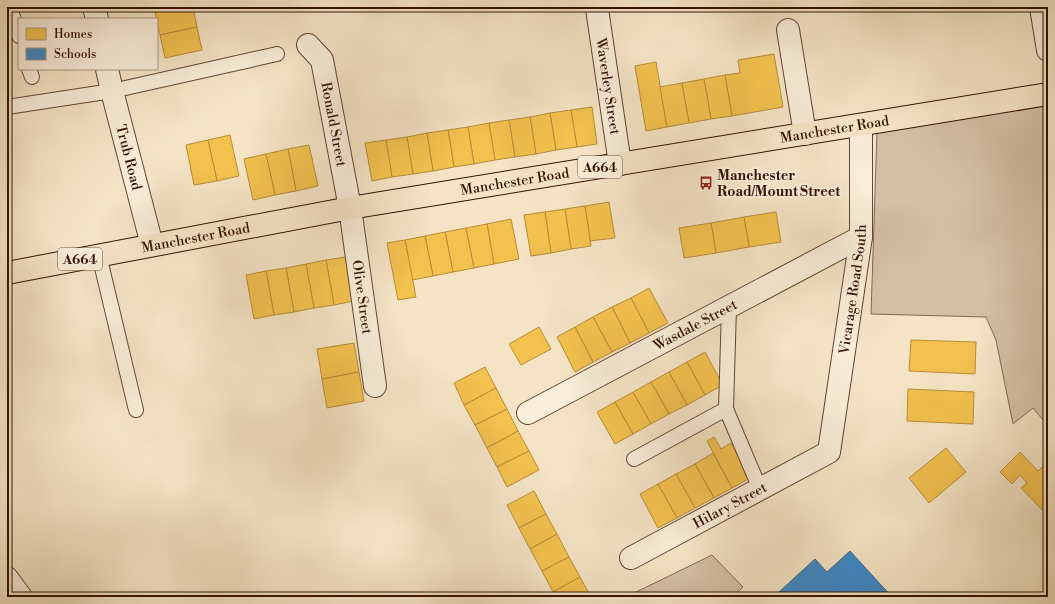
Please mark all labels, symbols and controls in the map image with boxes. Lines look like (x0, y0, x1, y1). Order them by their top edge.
legend (18, 18, 158, 70)
text: Homes (54, 27, 92, 42)
street label: Waverley Street (591, 36, 624, 136)
text: Schools (54, 47, 96, 62)
street label: Ronald Street (316, 81, 350, 168)
street label: Manchester Road (779, 112, 890, 148)
street label: Trub Road (111, 123, 145, 192)
road number: A664 (578, 156, 622, 178)
street label: Manchester Road (459, 164, 571, 200)
place label: Manchester Road/Mount Street (717, 167, 841, 201)
bus stop icon: Manchester Road/Mount Street (698, 175, 714, 191)
street label: Manchester Road (140, 219, 252, 257)
street label: Vicarage Road South (836, 224, 871, 357)
road number: A664 (58, 248, 102, 270)
street label: Olive Street (347, 259, 376, 335)
street label: Wasdale Street (650, 296, 741, 356)
street label: Hilary Street (690, 479, 770, 533)

